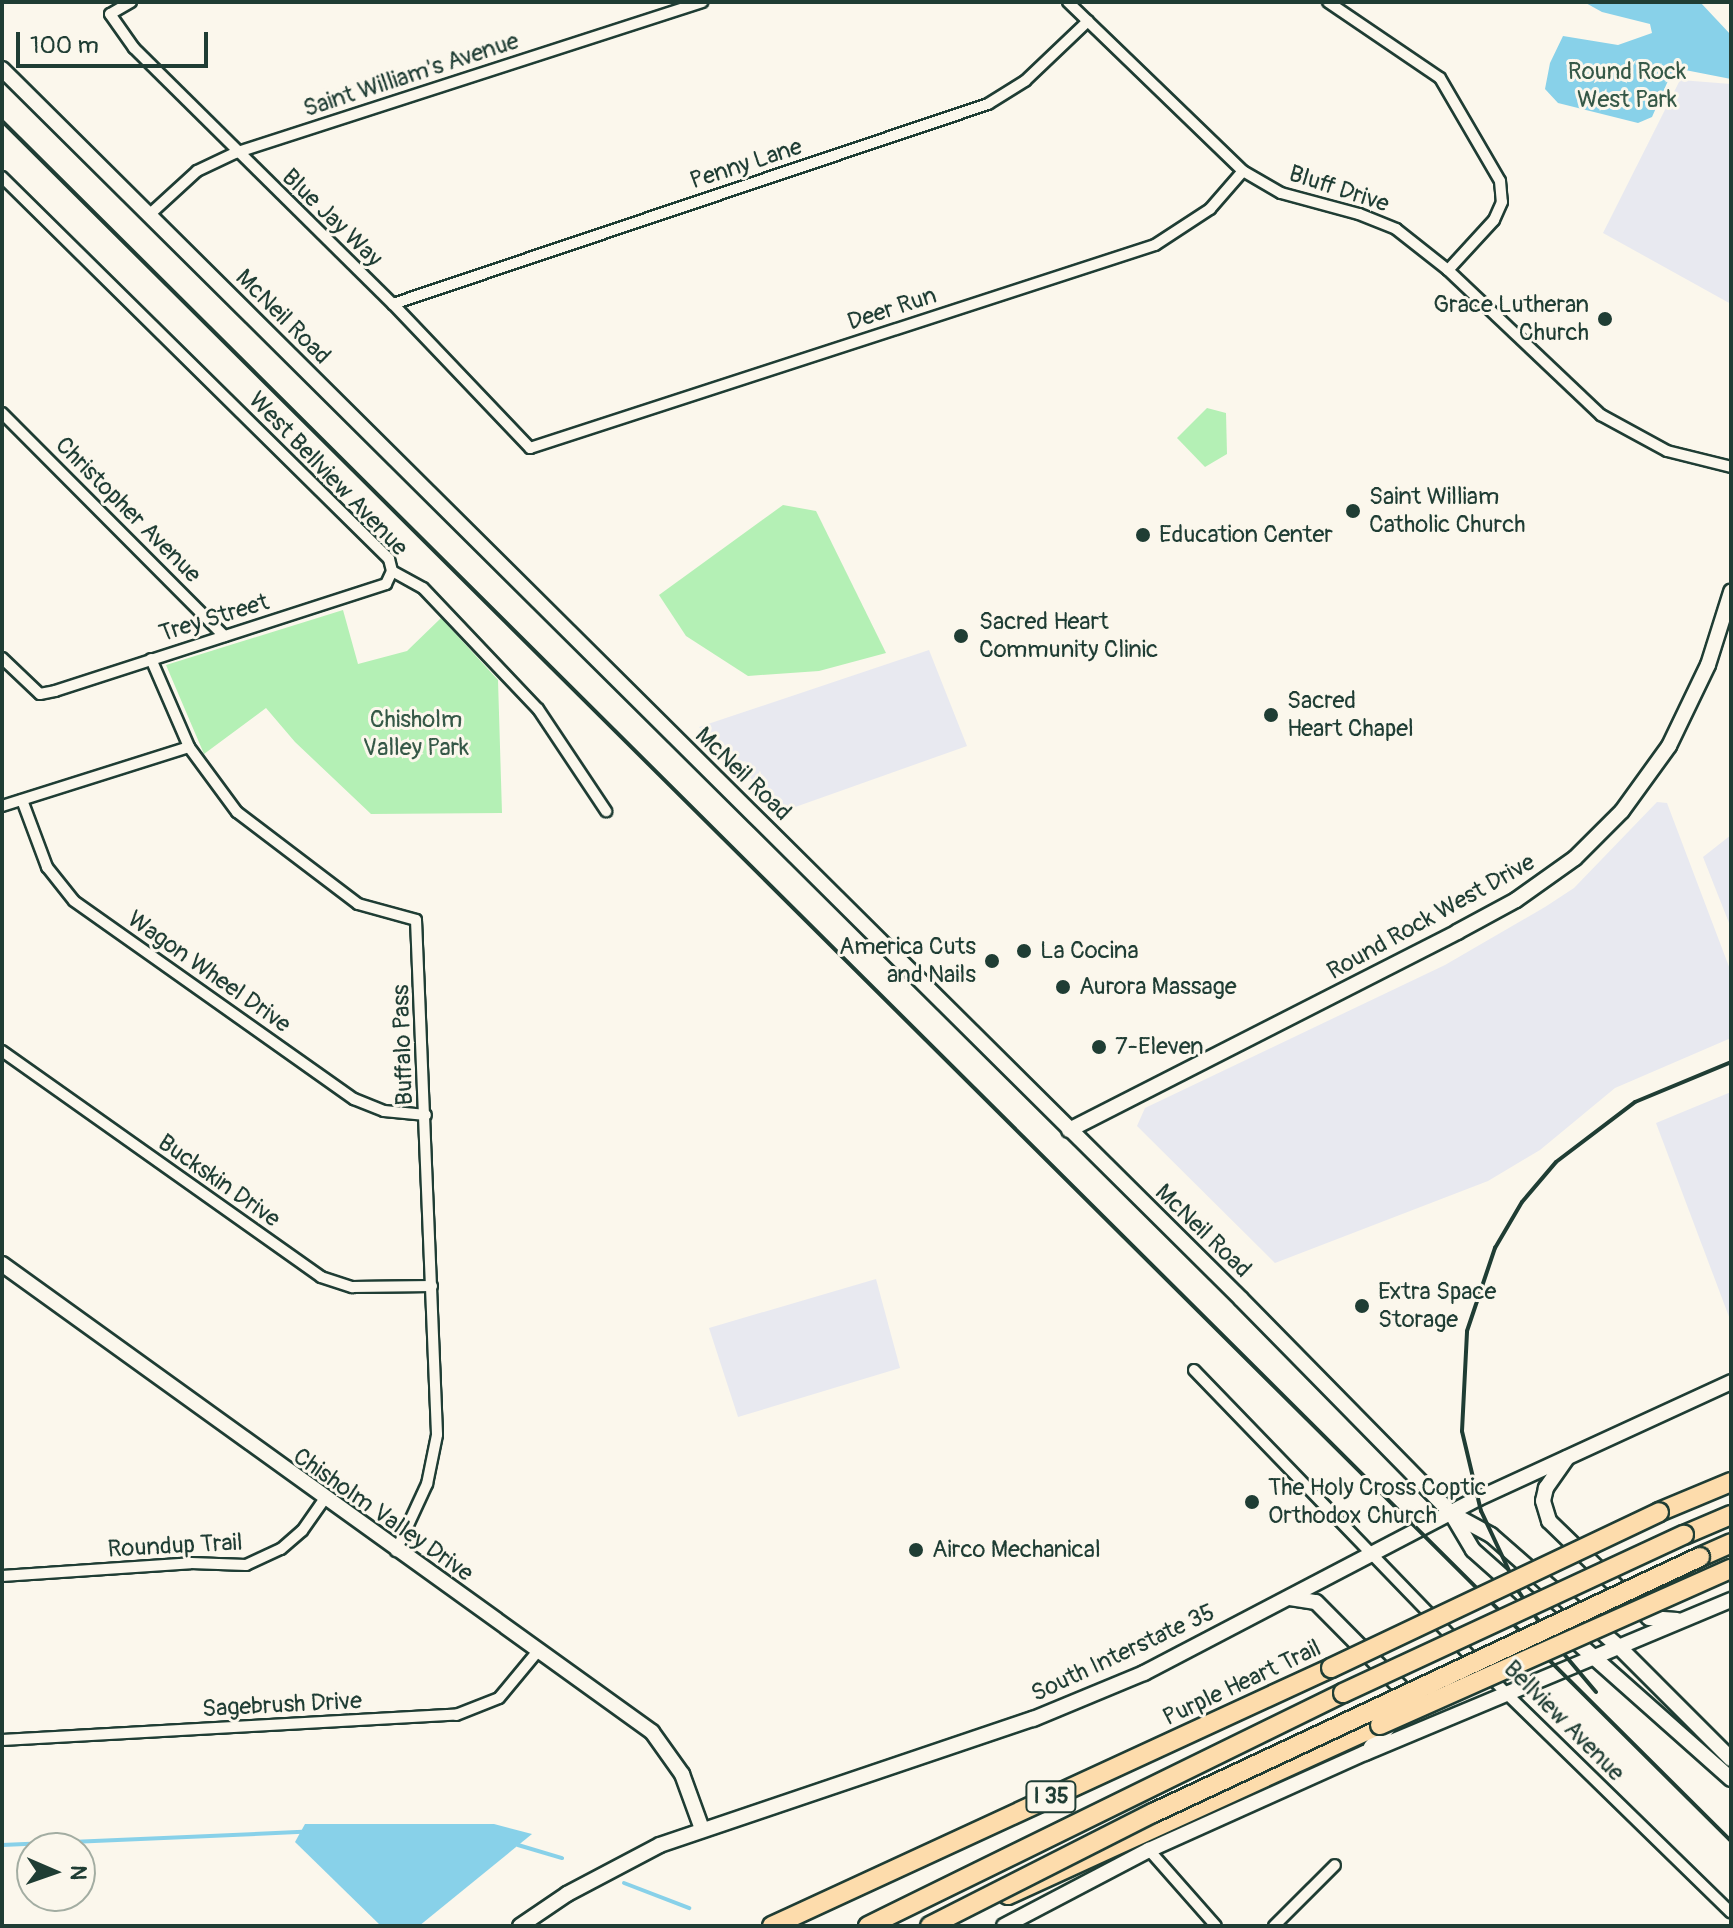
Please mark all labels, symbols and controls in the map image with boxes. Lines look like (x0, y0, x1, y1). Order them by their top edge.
scale bar (20, 16, 212, 66)
street label: Saint William's Avenue (300, 27, 522, 123)
text: 100 m (30, 31, 99, 60)
park label: Round Rock West Park (1568, 58, 1686, 114)
street label: Penny Lane (686, 132, 806, 196)
street label: Bluff Drive (1285, 159, 1393, 219)
street label: Blue Jay Way (276, 163, 388, 273)
street label: McNeil Road (230, 264, 336, 370)
street label: Deer Run (844, 281, 940, 337)
place label: Grace Lutheran Church (1433, 291, 1589, 347)
marker: Grace Lutheran Church (1596, 310, 1614, 328)
street label: West Bellview Avenue (242, 386, 414, 562)
street label: Christopher Avenue (49, 431, 207, 589)
place label: Saint William Catholic Church (1369, 483, 1526, 539)
marker: Saint William Catholic Church (1344, 502, 1362, 520)
place label: Education Center (1159, 521, 1333, 549)
marker: Education Center (1134, 526, 1152, 544)
street label: Trey Street (156, 588, 272, 648)
place label: Sacred Heart Community Clinic (979, 608, 1158, 664)
marker: Sacred Heart Community Clinic (950, 625, 972, 647)
place label: Sacred Heart Chapel (1287, 687, 1414, 743)
park label: Chisholm Valley Park (363, 706, 469, 762)
marker: Sacred Heart Chapel (1262, 706, 1280, 724)
street label: McNeil Road (689, 721, 797, 827)
street label: Round Rock West Drive (1322, 848, 1540, 986)
street label: Wagon Wheel Drive (122, 905, 296, 1039)
place label: America Cuts and Nails (839, 933, 976, 989)
place label: La Cocina (1040, 937, 1139, 965)
marker: La Cocina (1015, 942, 1033, 960)
marker: America Cuts and Nails (983, 952, 1001, 970)
place label: Aurora Massage (1079, 973, 1237, 1001)
marker: Aurora Massage (1054, 978, 1072, 996)
street label: Buffalo Pass (386, 984, 420, 1106)
place label: 7-Eleven (1115, 1033, 1204, 1061)
marker: 7-Eleven (1090, 1038, 1108, 1056)
street label: Buckskin Drive (152, 1128, 286, 1234)
street label: McNeil Road (1149, 1178, 1257, 1284)
place label: Extra Space Storage (1378, 1278, 1496, 1334)
marker: Extra Space Storage (1353, 1297, 1371, 1315)
street label: Chisholm Valley Drive (287, 1442, 479, 1588)
place label: The Holy Cross Coptic Orthodox Church (1268, 1474, 1487, 1530)
marker: The Holy Cross Coptic Orthodox Church (1243, 1493, 1261, 1511)
street label: Roundup Trail (107, 1528, 243, 1564)
place label: Airco Mechanical (932, 1536, 1101, 1564)
marker: Airco Mechanical (907, 1541, 925, 1559)
street label: South Interstate 35 (1027, 1598, 1219, 1708)
street label: Purple Heart Trail (1158, 1634, 1326, 1732)
street label: Bellview Avenue (1498, 1655, 1630, 1787)
street label: Sagebrush Drive (201, 1686, 363, 1724)
road number: I 35 (1025, 1779, 1077, 1815)
north arrow (16, 1832, 96, 1912)
text: N (64, 1865, 92, 1881)

